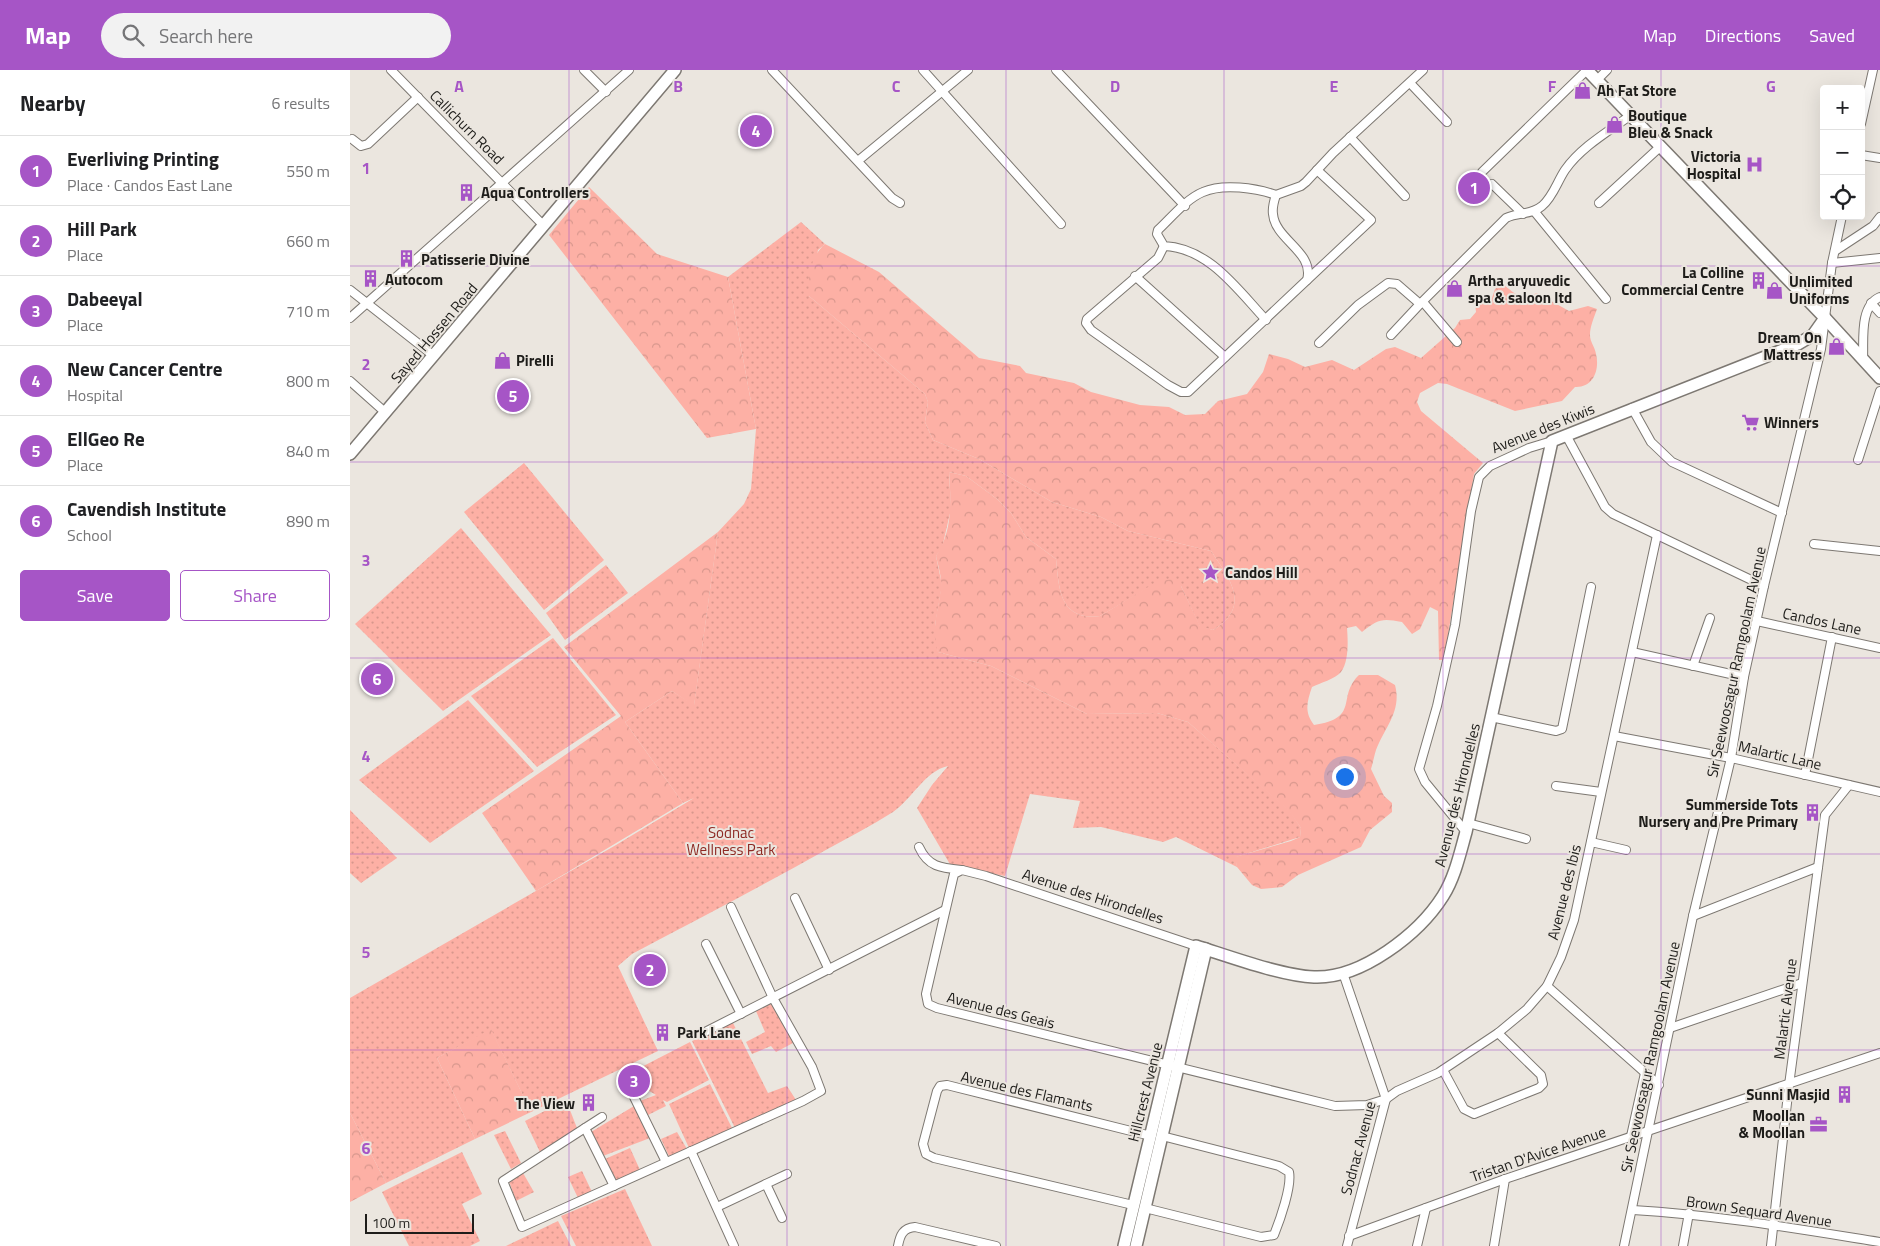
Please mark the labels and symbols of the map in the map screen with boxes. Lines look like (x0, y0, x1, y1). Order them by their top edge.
text: A (454, 74, 464, 98)
text: B (673, 74, 683, 98)
text: C (892, 74, 901, 98)
text: D (1110, 74, 1120, 98)
text: E (1330, 74, 1339, 98)
text: F (1548, 74, 1557, 98)
text: G (1766, 74, 1776, 98)
place label: Ah Fat Store (1597, 79, 1677, 102)
shop icon: Ah Fat Store (1573, 80, 1593, 100)
street label: Callichurn Road (424, 84, 510, 170)
place label: Boutique Bleu & Snack (1628, 104, 1713, 144)
pin: 4 (740, 112, 772, 150)
shop icon: Boutique Bleu & Snack (1604, 114, 1624, 134)
place label: Victoria Hospital (1687, 145, 1741, 185)
hospital icon: Victoria Hospital (1745, 155, 1765, 175)
text: 1 (362, 156, 370, 180)
pin: 1 (1458, 169, 1490, 207)
place label: Aqua Controllers (481, 181, 589, 204)
building icon: Aqua Controllers (457, 182, 477, 202)
place label: Patisserie Divine (421, 248, 530, 271)
building icon: Patisserie Divine (397, 249, 417, 269)
place label: La Colline Commercial Centre (1621, 261, 1744, 301)
place label: Autocom (385, 268, 443, 291)
building icon: Autocom (361, 269, 381, 289)
place label: Artha aryuvedic spa & saloon ltd (1468, 269, 1572, 309)
place label: Unlimited Uniforms (1789, 270, 1853, 310)
building icon: La Colline Commercial Centre (1748, 271, 1768, 291)
street label: Sayed Hossen Road (385, 278, 483, 388)
shop icon: Artha aryuvedic spa & saloon ltd (1444, 279, 1464, 299)
shop icon: Unlimited Uniforms (1765, 280, 1785, 300)
place label: Dream On Mattress (1758, 326, 1822, 366)
shop icon: Dream On Mattress (1826, 336, 1846, 356)
place label: Pirelli (516, 349, 554, 372)
shop icon: Pirelli (492, 350, 512, 370)
text: 2 (362, 352, 370, 376)
pin: 5 (497, 377, 529, 415)
street label: Avenue des Kiwis (1488, 397, 1598, 459)
place label: Winners (1764, 411, 1819, 434)
supermarket icon: Winners (1740, 412, 1760, 432)
street label: Sir Seewoosagur Ramgoolam Avenue (1700, 544, 1772, 780)
text: 3 (362, 548, 370, 572)
place label: Candos Hill (1225, 561, 1298, 584)
place icon: Candos Hill (1201, 562, 1221, 582)
street label: Candos Lane (1780, 601, 1864, 641)
pin: 6 (361, 660, 393, 698)
street label: Avenue des Hirondelles (1428, 721, 1486, 869)
street label: Malartic Lane (1736, 734, 1824, 776)
text: 4 (362, 744, 371, 768)
your location (1332, 764, 1358, 790)
place label: Summerside Tots Nursery and Pre Primary (1638, 793, 1798, 833)
building icon: Summerside Tots Nursery and Pre Primary (1802, 803, 1822, 823)
park label: Sodnac Wellness Park (686, 821, 776, 861)
street label: Avenue des Ibis (1541, 842, 1587, 942)
street label: Avenue des Hirondelles (1019, 862, 1167, 930)
street label: Sir Seewoosagur Ramgoolam Avenue (1614, 939, 1686, 1175)
text: 5 (362, 940, 371, 964)
pin: 2 (634, 951, 666, 989)
street label: Malartic Avenue (1767, 957, 1803, 1061)
street label: Avenue des Geais (945, 985, 1057, 1035)
place label: Park Lane (677, 1021, 741, 1044)
building icon: Park Lane (653, 1022, 673, 1042)
street label: Hillcrest Avenue (1122, 1040, 1168, 1144)
pin: 3 (618, 1062, 650, 1100)
street label: Avenue des Flamants (959, 1065, 1095, 1117)
place label: Sunni Masjid (1746, 1083, 1830, 1106)
building icon: Sunni Masjid (1834, 1084, 1854, 1104)
place label: The View (516, 1092, 575, 1115)
building icon: The View (579, 1093, 599, 1113)
street label: Sodnac Avenue (1334, 1099, 1382, 1197)
place label: Moollan & Moollan (1738, 1104, 1805, 1144)
office icon: Moollan & Moollan (1809, 1114, 1829, 1134)
street label: Tristan D'Avice Avenue (1467, 1120, 1609, 1188)
text: 6 (362, 1136, 371, 1160)
street label: Brown Sequard Avenue (1685, 1189, 1833, 1233)
scale bar (365, 1211, 474, 1234)

